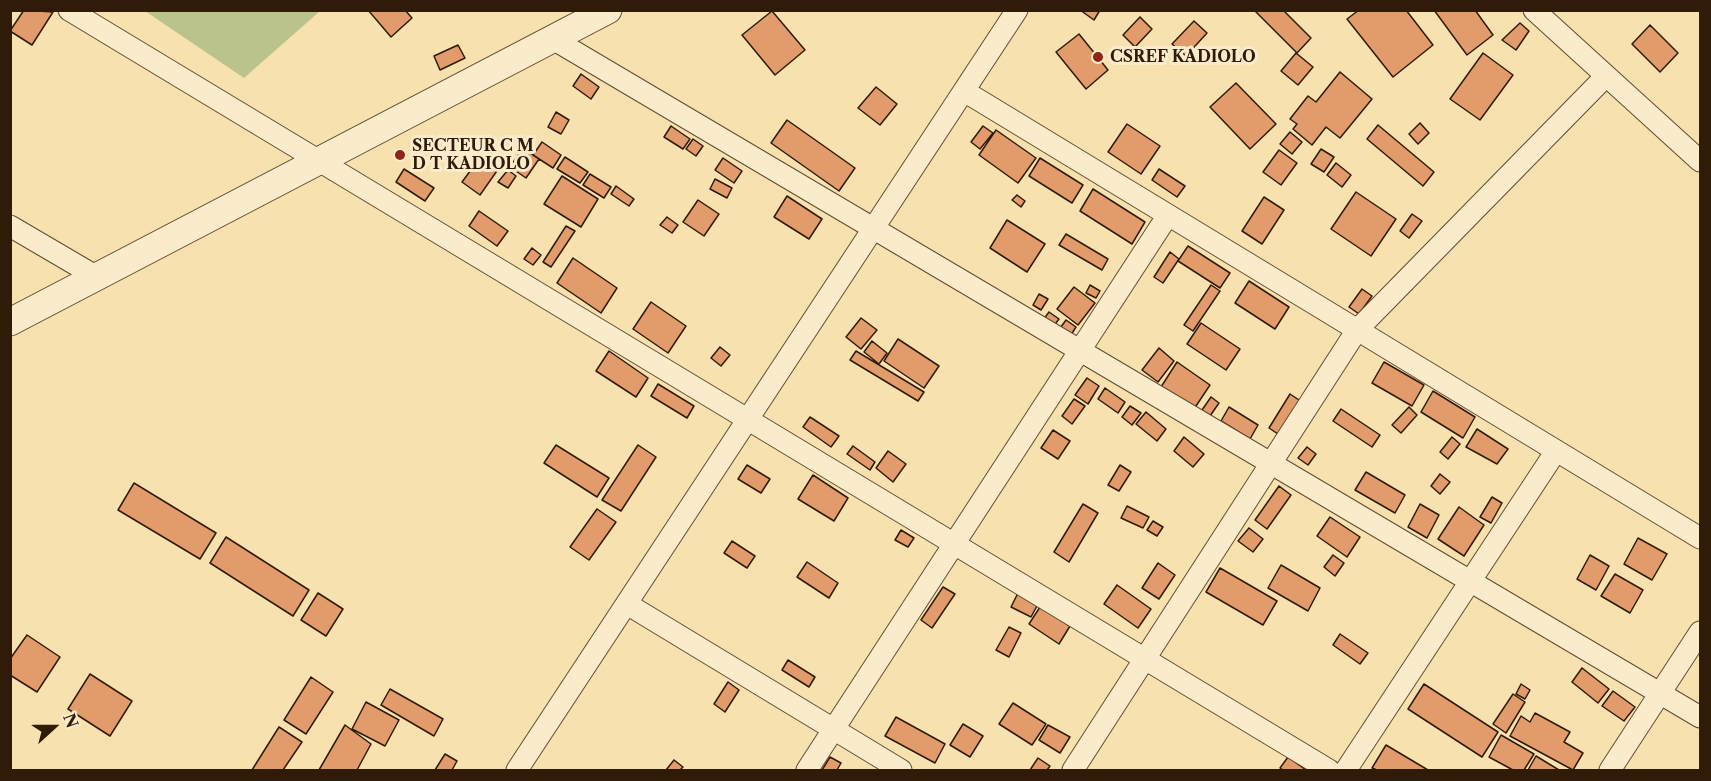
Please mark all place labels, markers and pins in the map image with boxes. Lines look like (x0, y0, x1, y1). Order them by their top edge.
place label: CSREF KADIOLO (1110, 47, 1256, 67)
marker: CSREF KADIOLO (1091, 50, 1105, 64)
place label: SECTEUR C M D T KADIOLO (412, 136, 534, 174)
marker: SECTEUR C M D T KADIOLO (393, 148, 407, 162)

